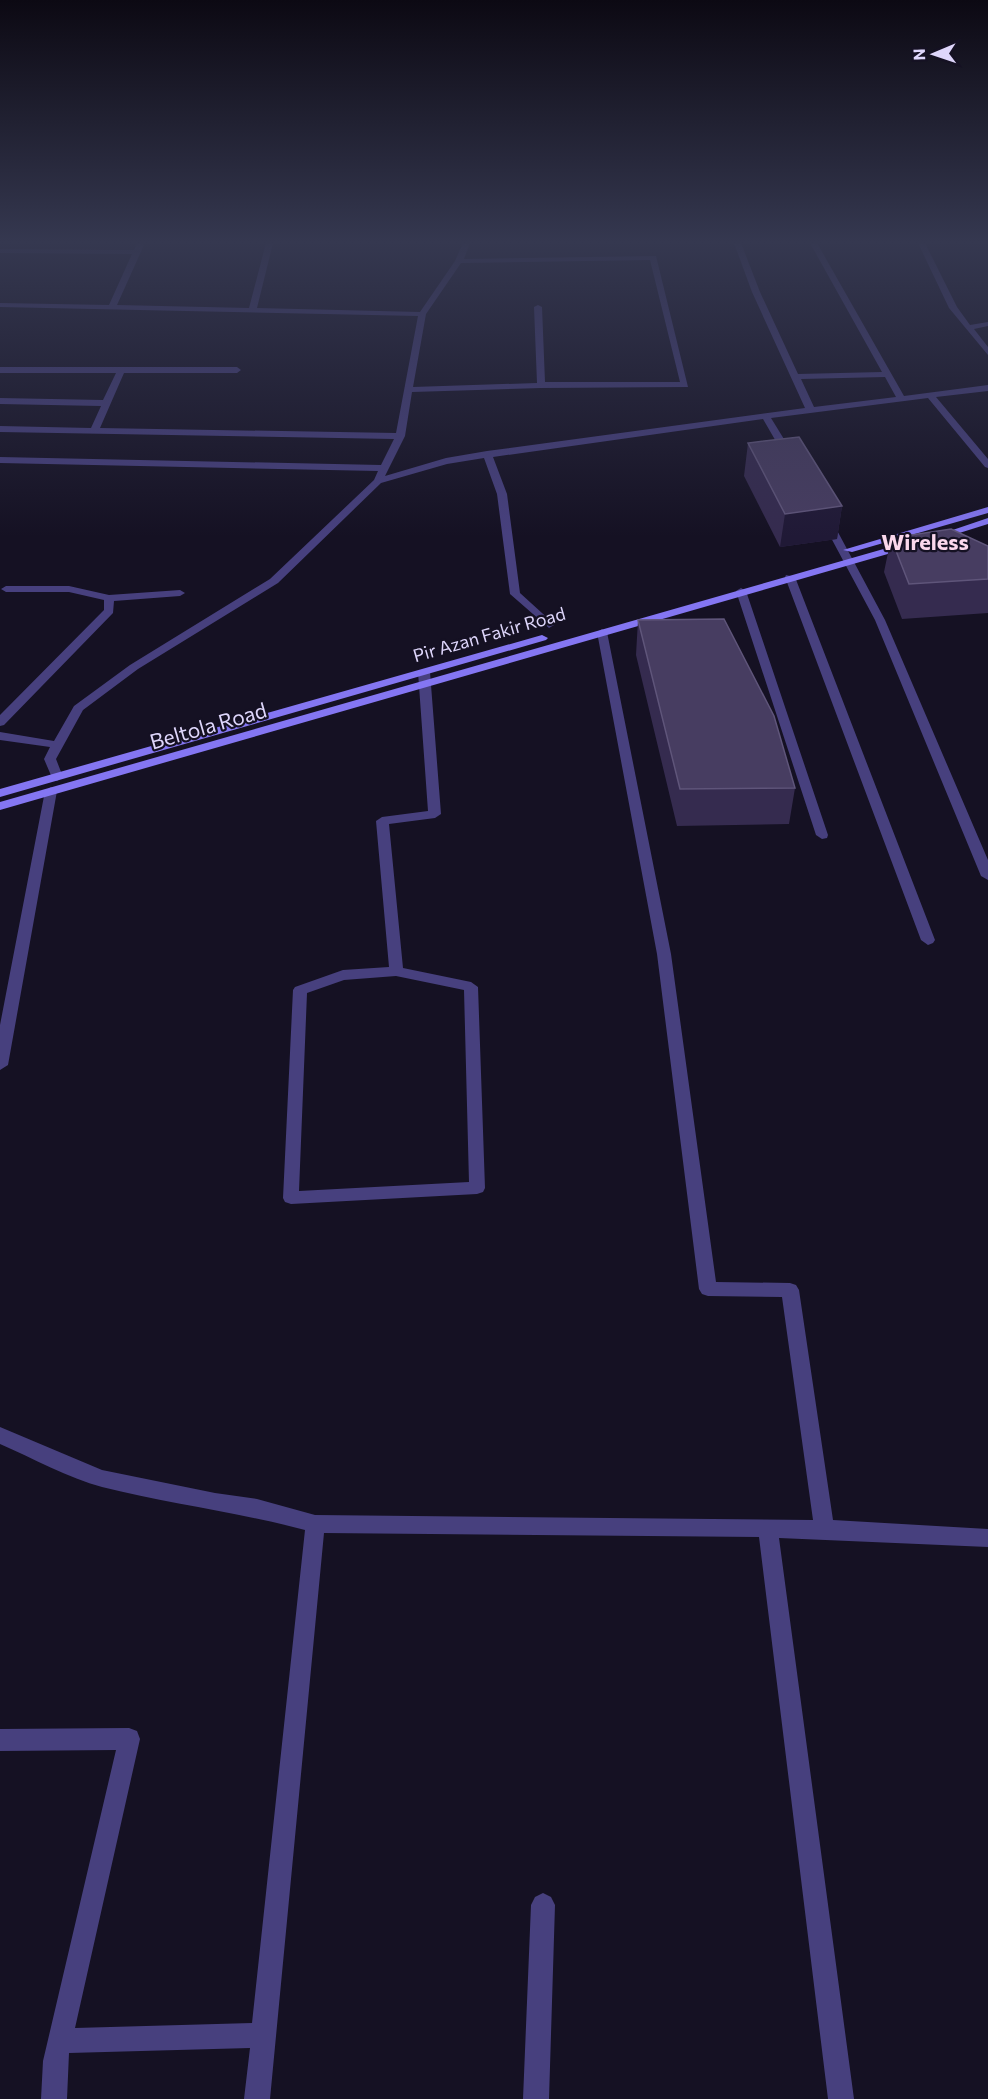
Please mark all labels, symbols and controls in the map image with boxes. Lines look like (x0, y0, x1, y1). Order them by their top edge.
north arrow (904, 24, 964, 84)
text: N (909, 48, 928, 61)
district label: Wireless (881, 528, 969, 555)
street label: Pir Azan Fakir Road (410, 602, 568, 666)
street label: Beltola Road (147, 696, 269, 754)

